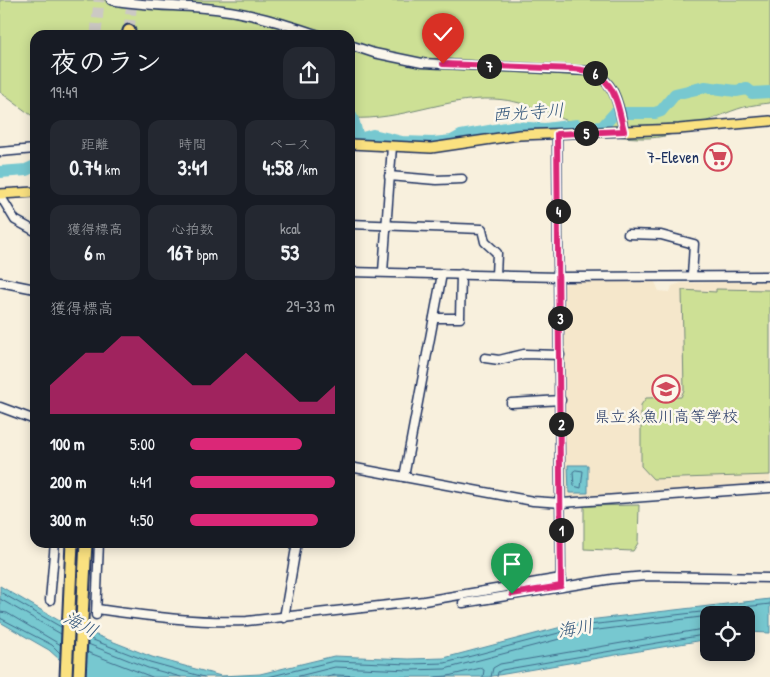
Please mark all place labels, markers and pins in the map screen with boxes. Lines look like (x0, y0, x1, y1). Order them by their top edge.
pin (422, 13, 464, 64)
pin: 7 (476, 54, 502, 78)
pin: 6 (582, 60, 608, 86)
pin: 5 (574, 120, 598, 146)
supermarket icon: 7-Eleven (703, 142, 733, 172)
place label: 7-Eleven (647, 146, 699, 168)
pin: 4 (546, 198, 570, 224)
pin: 3 (548, 306, 572, 330)
school or university icon: 県立糸魚川高等学校 (651, 374, 681, 404)
place label: 県立糸魚川高等学校 (594, 405, 738, 427)
pin: 2 (548, 412, 574, 436)
pin: 1 (548, 518, 574, 542)
pin (491, 543, 533, 594)

